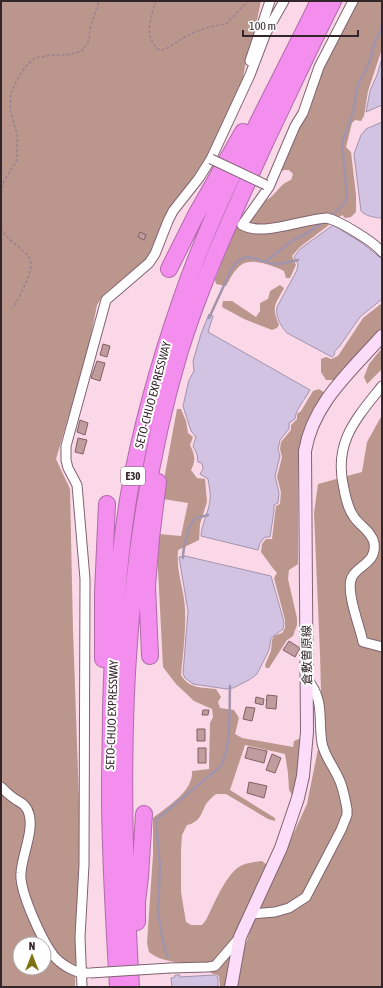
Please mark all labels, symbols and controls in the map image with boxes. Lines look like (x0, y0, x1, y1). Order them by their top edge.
scale bar (243, 12, 358, 38)
text: 100 m (249, 19, 276, 33)
street label: SETO-CHUO EXPRESSWAY (132, 339, 174, 450)
road number: E30 (121, 467, 145, 485)
street label: 倉敷曽原線 (299, 625, 315, 685)
street label: SETO-CHUO EXPRESSWAY (103, 659, 121, 770)
north arrow (12, 936, 52, 976)
text: N (29, 940, 35, 952)

